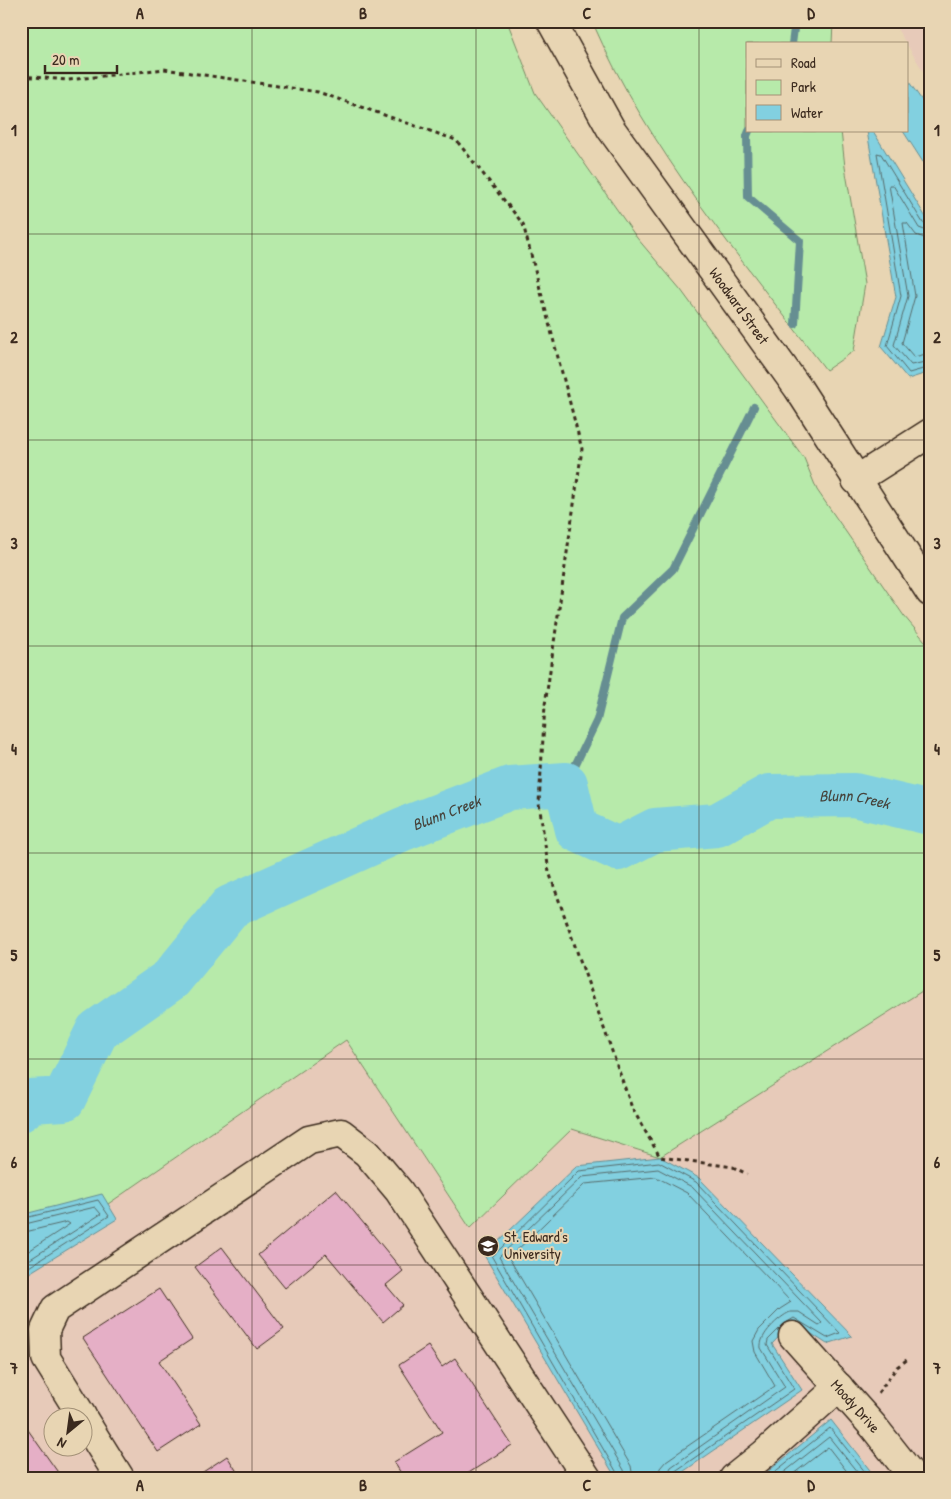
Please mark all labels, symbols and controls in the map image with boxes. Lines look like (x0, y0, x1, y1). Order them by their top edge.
text: A (136, 2, 144, 24)
text: B (359, 2, 367, 24)
text: C (583, 2, 592, 24)
text: D (807, 2, 815, 24)
scale bar (45, 42, 118, 74)
legend (746, 42, 908, 132)
text: 20 m (52, 49, 79, 70)
text: Road (791, 52, 816, 73)
text: Park (791, 76, 816, 97)
text: Water (791, 102, 823, 123)
text: 1 (11, 119, 17, 141)
text: 1 (934, 119, 940, 141)
street label: Woodward Street (704, 263, 775, 349)
text: 2 (10, 326, 18, 348)
text: 2 (933, 326, 941, 348)
text: 3 (10, 532, 18, 554)
text: 3 (933, 532, 941, 554)
text: 4 (11, 738, 17, 760)
text: 4 (934, 738, 940, 760)
water label: Blunn Creek (819, 784, 893, 814)
water label: Blunn Creek (409, 789, 485, 835)
text: 5 (11, 944, 18, 966)
text: 5 (934, 944, 941, 966)
text: 6 (11, 1151, 18, 1173)
text: 6 (934, 1151, 941, 1173)
place label: St. Edward's University (504, 1226, 568, 1264)
school or university icon: St. Edward's University (476, 1234, 500, 1258)
text: 7 (9, 1357, 18, 1379)
text: 7 (932, 1357, 941, 1379)
street label: Moody Drive (826, 1375, 885, 1437)
north arrow (42, 1406, 92, 1456)
text: N (53, 1433, 69, 1454)
text: A (136, 1474, 144, 1496)
text: B (359, 1474, 367, 1496)
text: C (583, 1474, 592, 1496)
text: D (807, 1474, 815, 1496)

